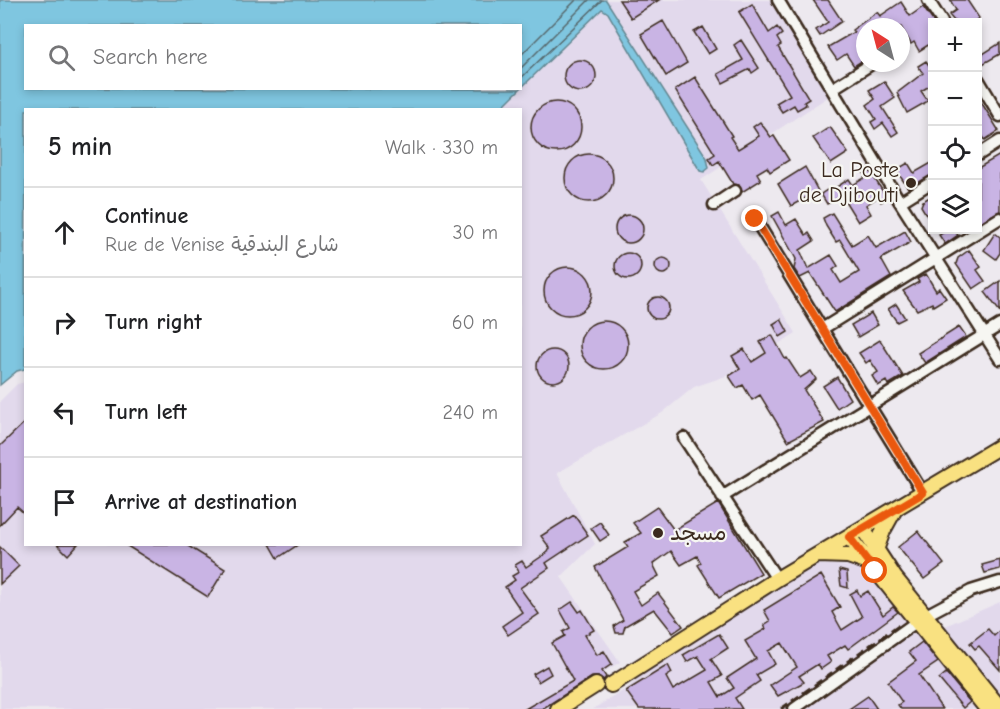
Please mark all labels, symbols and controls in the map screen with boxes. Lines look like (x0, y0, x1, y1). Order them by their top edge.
north arrow (856, 18, 910, 72)
map controls (928, 18, 982, 234)
button: + (928, 18, 982, 72)
search box (24, 24, 522, 90)
icon: search (45, 41, 78, 74)
text: Search here (93, 44, 208, 70)
button: − (928, 72, 982, 126)
button: locate (928, 126, 982, 180)
text: 5 min (48, 132, 112, 162)
text: Walk · 330 m (385, 136, 498, 159)
place label: La Poste de Djibouti (799, 157, 899, 208)
marker: La Poste de Djibouti (904, 176, 918, 190)
button: layers (928, 180, 982, 234)
text: Continue (105, 203, 188, 229)
route end (741, 205, 767, 231)
icon: ahead (48, 216, 81, 249)
text: 30 m (452, 221, 498, 244)
text: Rue de Venise شارع البندقية (105, 233, 339, 256)
icon: right (48, 306, 81, 339)
text: Turn right (105, 309, 202, 335)
text: 60 m (452, 311, 498, 334)
icon: left (48, 396, 81, 429)
text: Turn left (105, 399, 187, 425)
text: 240 m (443, 401, 498, 424)
icon: arrive (48, 486, 81, 519)
text: Arrive at destination (105, 489, 297, 515)
place label: مسجد (670, 520, 727, 546)
marker: مسجد (651, 526, 665, 540)
route start (861, 557, 887, 583)

